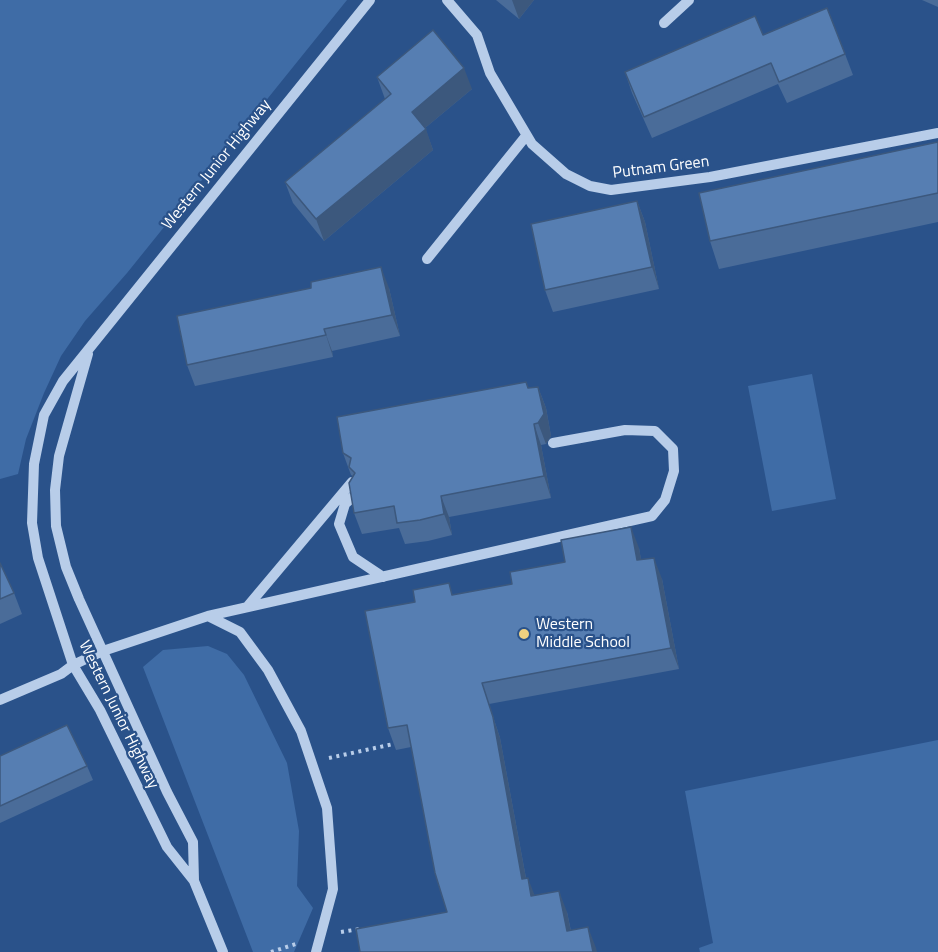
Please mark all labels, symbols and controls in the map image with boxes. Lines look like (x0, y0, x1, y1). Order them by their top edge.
street label: Western Junior Highway (158, 96, 276, 234)
street label: Putnam Green (612, 153, 710, 183)
place label: Western Middle School (536, 615, 630, 653)
marker: Western Middle School (517, 627, 531, 641)
street label: Western Junior Highway (74, 638, 162, 792)

